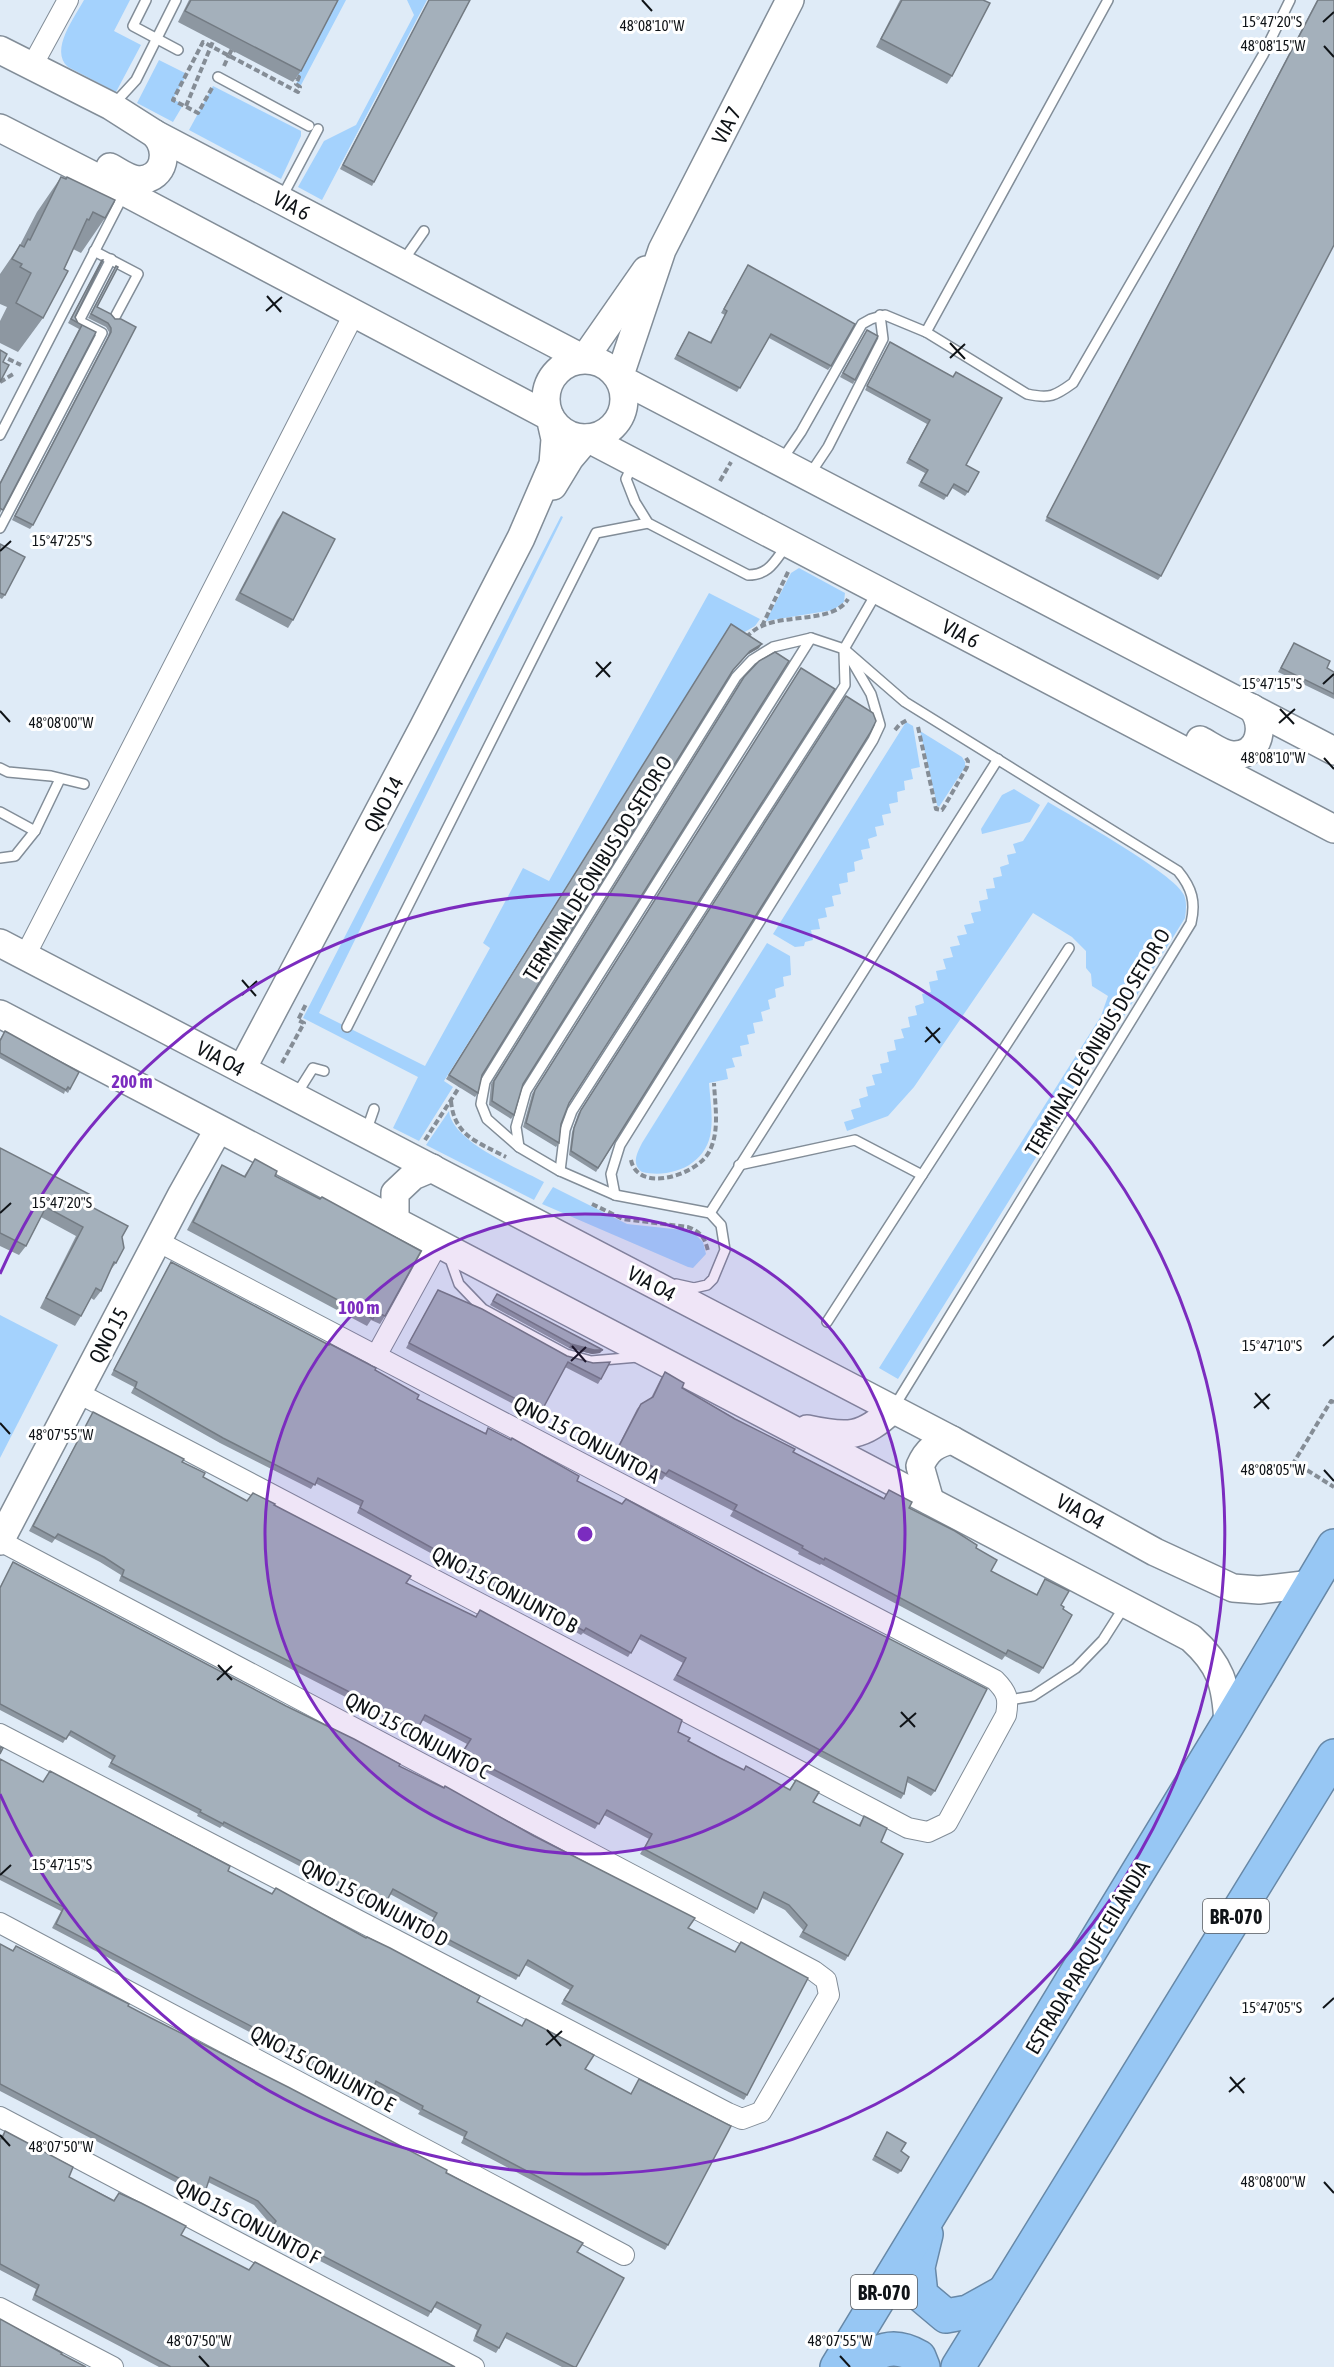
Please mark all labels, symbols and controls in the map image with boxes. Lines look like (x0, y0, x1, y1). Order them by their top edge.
text: 15°47'20"S (1242, 13, 1302, 30)
text: 48°08'10"W (620, 17, 684, 34)
text: 48°08'15"W (1241, 37, 1305, 54)
street label: VIA 7 (707, 102, 745, 148)
street label: VIA 6 (269, 185, 315, 225)
text: 15°47'25"S (32, 532, 92, 549)
street label: VIA 6 (938, 614, 984, 653)
text: 15°47'15"S (1242, 675, 1302, 692)
text: 48°08'00"W (29, 714, 93, 731)
text: 48°08'10"W (1241, 749, 1305, 766)
street label: TERMINAL DE ÔNIBUS DO SETOR O (518, 751, 676, 985)
street label: QNO 14 (358, 772, 408, 836)
street label: TERMINAL DE ÔNIBUS DO SETOR O (1020, 924, 1174, 1160)
street label: VIA O4 (193, 1035, 249, 1081)
text: 200 m (112, 1071, 152, 1092)
text: 15°47'20"S (32, 1194, 92, 1211)
street label: VIA O4 (624, 1260, 680, 1306)
text: 100 m (339, 1297, 379, 1318)
street label: QNO 15 (83, 1303, 133, 1367)
text: 15°47'10"S (1242, 1337, 1302, 1354)
street label: QNO 15 CONJUNTO A (510, 1390, 665, 1488)
text: 48°07'55"W (29, 1426, 93, 1443)
text: 48°08'05"W (1241, 1461, 1305, 1478)
street label: VIA O4 (1053, 1488, 1109, 1534)
centre of rings (575, 1524, 595, 1544)
street label: QNO 15 CONJUNTO B (428, 1540, 582, 1638)
street label: QNO 15 CONJUNTO C (341, 1687, 495, 1784)
street label: QNO 15 CONJUNTO D (297, 1853, 453, 1951)
street label: ESTRADA PARQUE CEILÂNDIA (1020, 1855, 1155, 2058)
text: 15°47'15"S (32, 1856, 92, 1873)
road number: BR-070 (1203, 1899, 1269, 1933)
text: 15°47'05"S (1242, 1999, 1302, 2016)
street label: QNO 15 CONJUNTO E (247, 2020, 400, 2116)
text: 48°07'50"W (29, 2138, 93, 2155)
street label: QNO 15 CONJUNTO F (172, 2173, 325, 2269)
text: 48°08'00"W (1241, 2173, 1305, 2190)
road number: BR-070 (851, 2275, 917, 2309)
text: 48°07'50"W (167, 2332, 231, 2349)
text: 48°07'55"W (808, 2332, 872, 2349)

